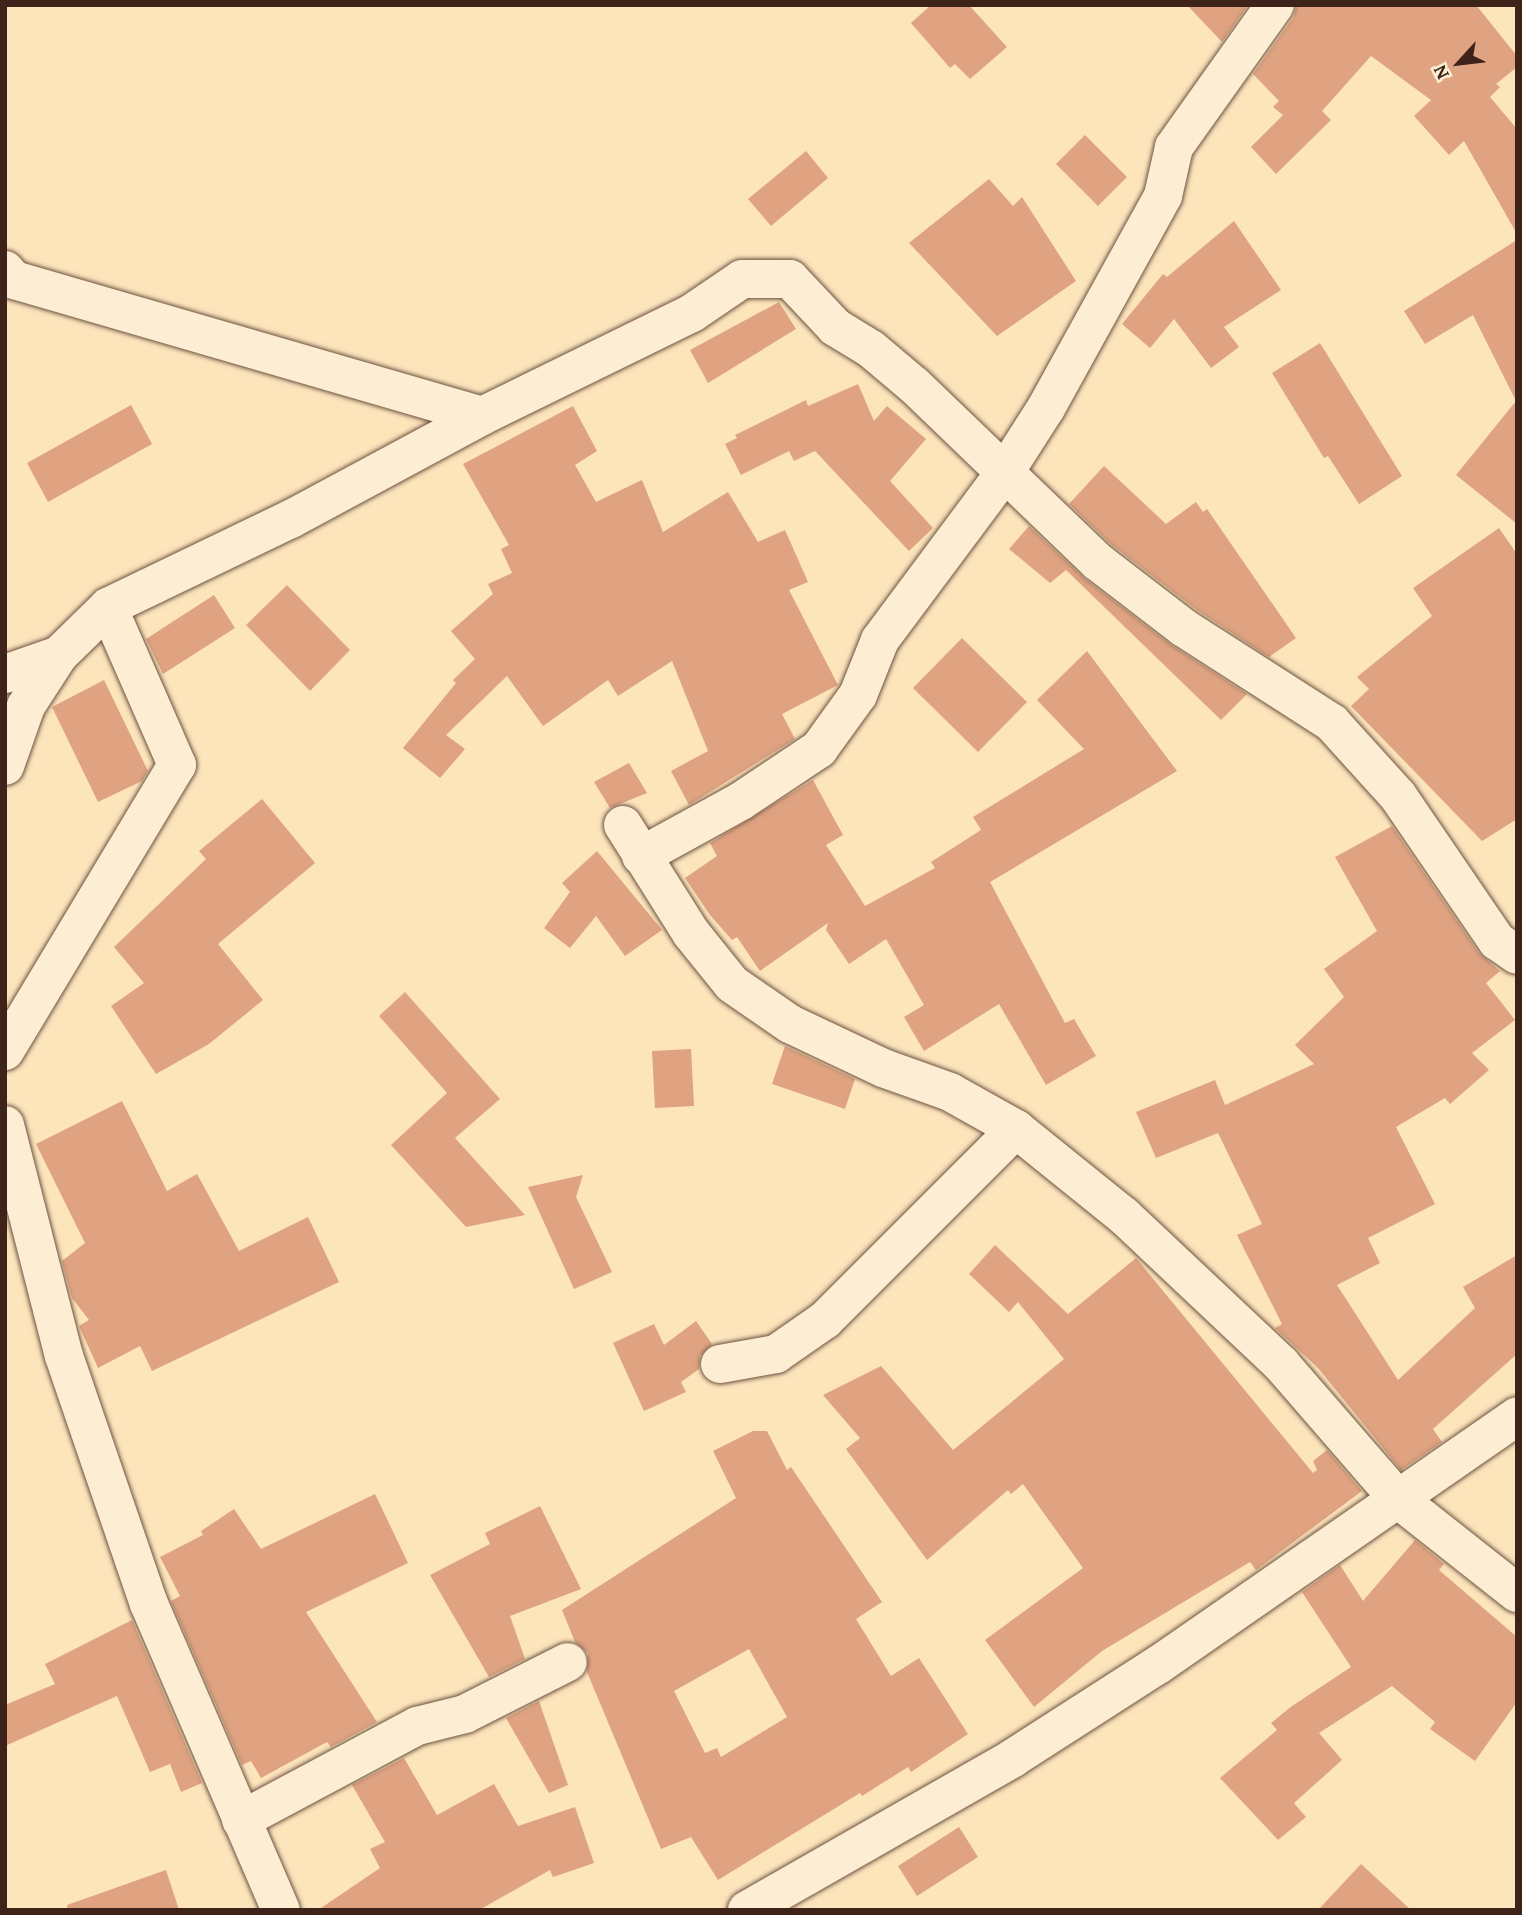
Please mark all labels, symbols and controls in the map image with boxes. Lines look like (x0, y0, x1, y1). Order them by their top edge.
north arrow (1424, 28, 1494, 98)
text: N (1425, 61, 1456, 85)

